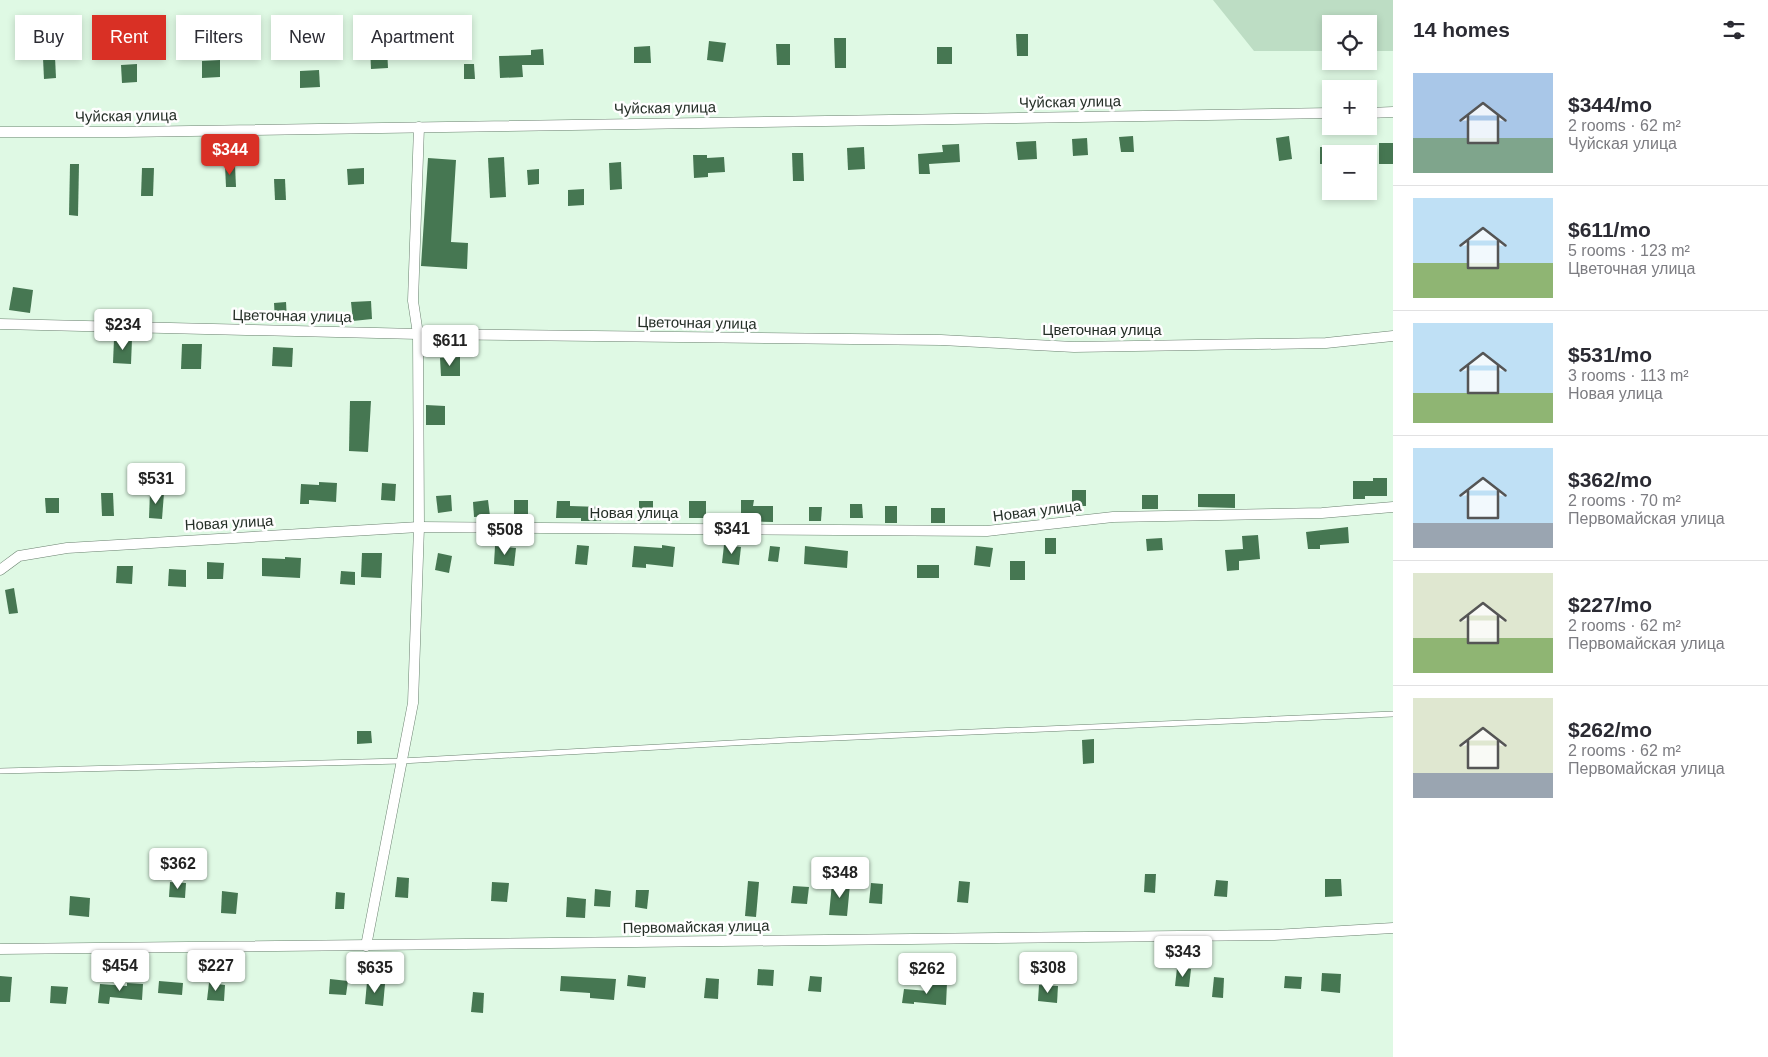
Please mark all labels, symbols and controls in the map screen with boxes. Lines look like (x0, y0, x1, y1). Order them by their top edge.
chip: Buy (15, 15, 82, 60)
chip: Rent (92, 15, 166, 60)
chip: Filters (176, 15, 261, 60)
chip: New (271, 15, 343, 60)
chip: Apartment (353, 15, 472, 60)
map controls (1322, 15, 1377, 200)
button: locate (1322, 15, 1377, 70)
icon: filters (1720, 16, 1748, 44)
text: 14 homes (1413, 18, 1510, 41)
button: + (1322, 80, 1377, 135)
street label: Чуйская улица (1019, 92, 1122, 111)
icon: home (1453, 93, 1513, 153)
text: $344/mo (1568, 93, 1652, 116)
street label: Чуйская улица (614, 98, 717, 117)
street label: Чуйская улица (75, 106, 178, 125)
text: 2 rooms · 62 m² (1568, 117, 1681, 134)
pin: $344 (200, 134, 260, 176)
text: Чуйская улица (1568, 135, 1677, 152)
text: $344 (212, 141, 248, 158)
button: − (1322, 145, 1377, 200)
icon: home (1453, 218, 1513, 278)
text: $611/mo (1568, 218, 1651, 241)
text: 5 rooms · 123 m² (1568, 242, 1690, 259)
text: Цветочная улица (1568, 260, 1695, 277)
street label: Цветочная улица (232, 306, 353, 325)
pin: $234 (93, 308, 153, 351)
street label: Цветочная улица (637, 313, 758, 332)
text: $234 (105, 316, 141, 333)
street label: Цветочная улица (1042, 321, 1162, 338)
pin: $611 (420, 324, 480, 367)
text: $611 (433, 332, 467, 349)
icon: home (1453, 343, 1513, 403)
text: $531/mo (1568, 343, 1652, 366)
text: 3 rooms · 113 m² (1568, 367, 1689, 384)
text: Новая улица (1568, 385, 1663, 402)
pin: $531 (126, 462, 186, 505)
icon: home (1453, 468, 1513, 528)
text: $362/mo (1568, 468, 1652, 491)
text: $531 (138, 470, 174, 487)
text: 2 rooms · 70 m² (1568, 492, 1681, 509)
street label: Новая улица (992, 497, 1083, 524)
street label: Новая улица (590, 504, 679, 521)
text: Первомайская улица (1568, 510, 1725, 527)
street label: Новая улица (184, 512, 274, 533)
pin: $341 (702, 512, 762, 555)
pin: $508 (475, 514, 535, 556)
text: $341 (714, 520, 750, 537)
text: $508 (487, 521, 523, 538)
icon: home (1453, 593, 1513, 653)
text: $227/mo (1568, 593, 1652, 616)
text: 2 rooms · 62 m² (1568, 617, 1681, 634)
text: Первомайская улица (1568, 635, 1725, 652)
icon: home (1453, 718, 1513, 778)
text: $262/mo (1568, 718, 1652, 741)
text: 2 rooms · 62 m² (1568, 742, 1681, 759)
text: Первомайская улица (1568, 760, 1725, 777)
pin: $362 (148, 848, 208, 890)
text: $362 (160, 855, 196, 872)
pin: $348 (810, 856, 870, 899)
text: $348 (822, 864, 858, 881)
street label: Первомайская улица (622, 917, 770, 936)
pin: $343 (1153, 936, 1213, 978)
text: $343 (1165, 943, 1201, 960)
pin: $454 (90, 950, 150, 992)
pin: $227 (186, 950, 246, 992)
pin: $635 (345, 952, 405, 994)
pin: $262 (897, 952, 957, 995)
pin: $308 (1018, 952, 1078, 994)
text: $454 (102, 957, 138, 974)
text: $227 (198, 957, 234, 974)
text: $635 (357, 959, 393, 976)
text: $308 (1030, 959, 1066, 976)
text: $262 (909, 960, 945, 977)

